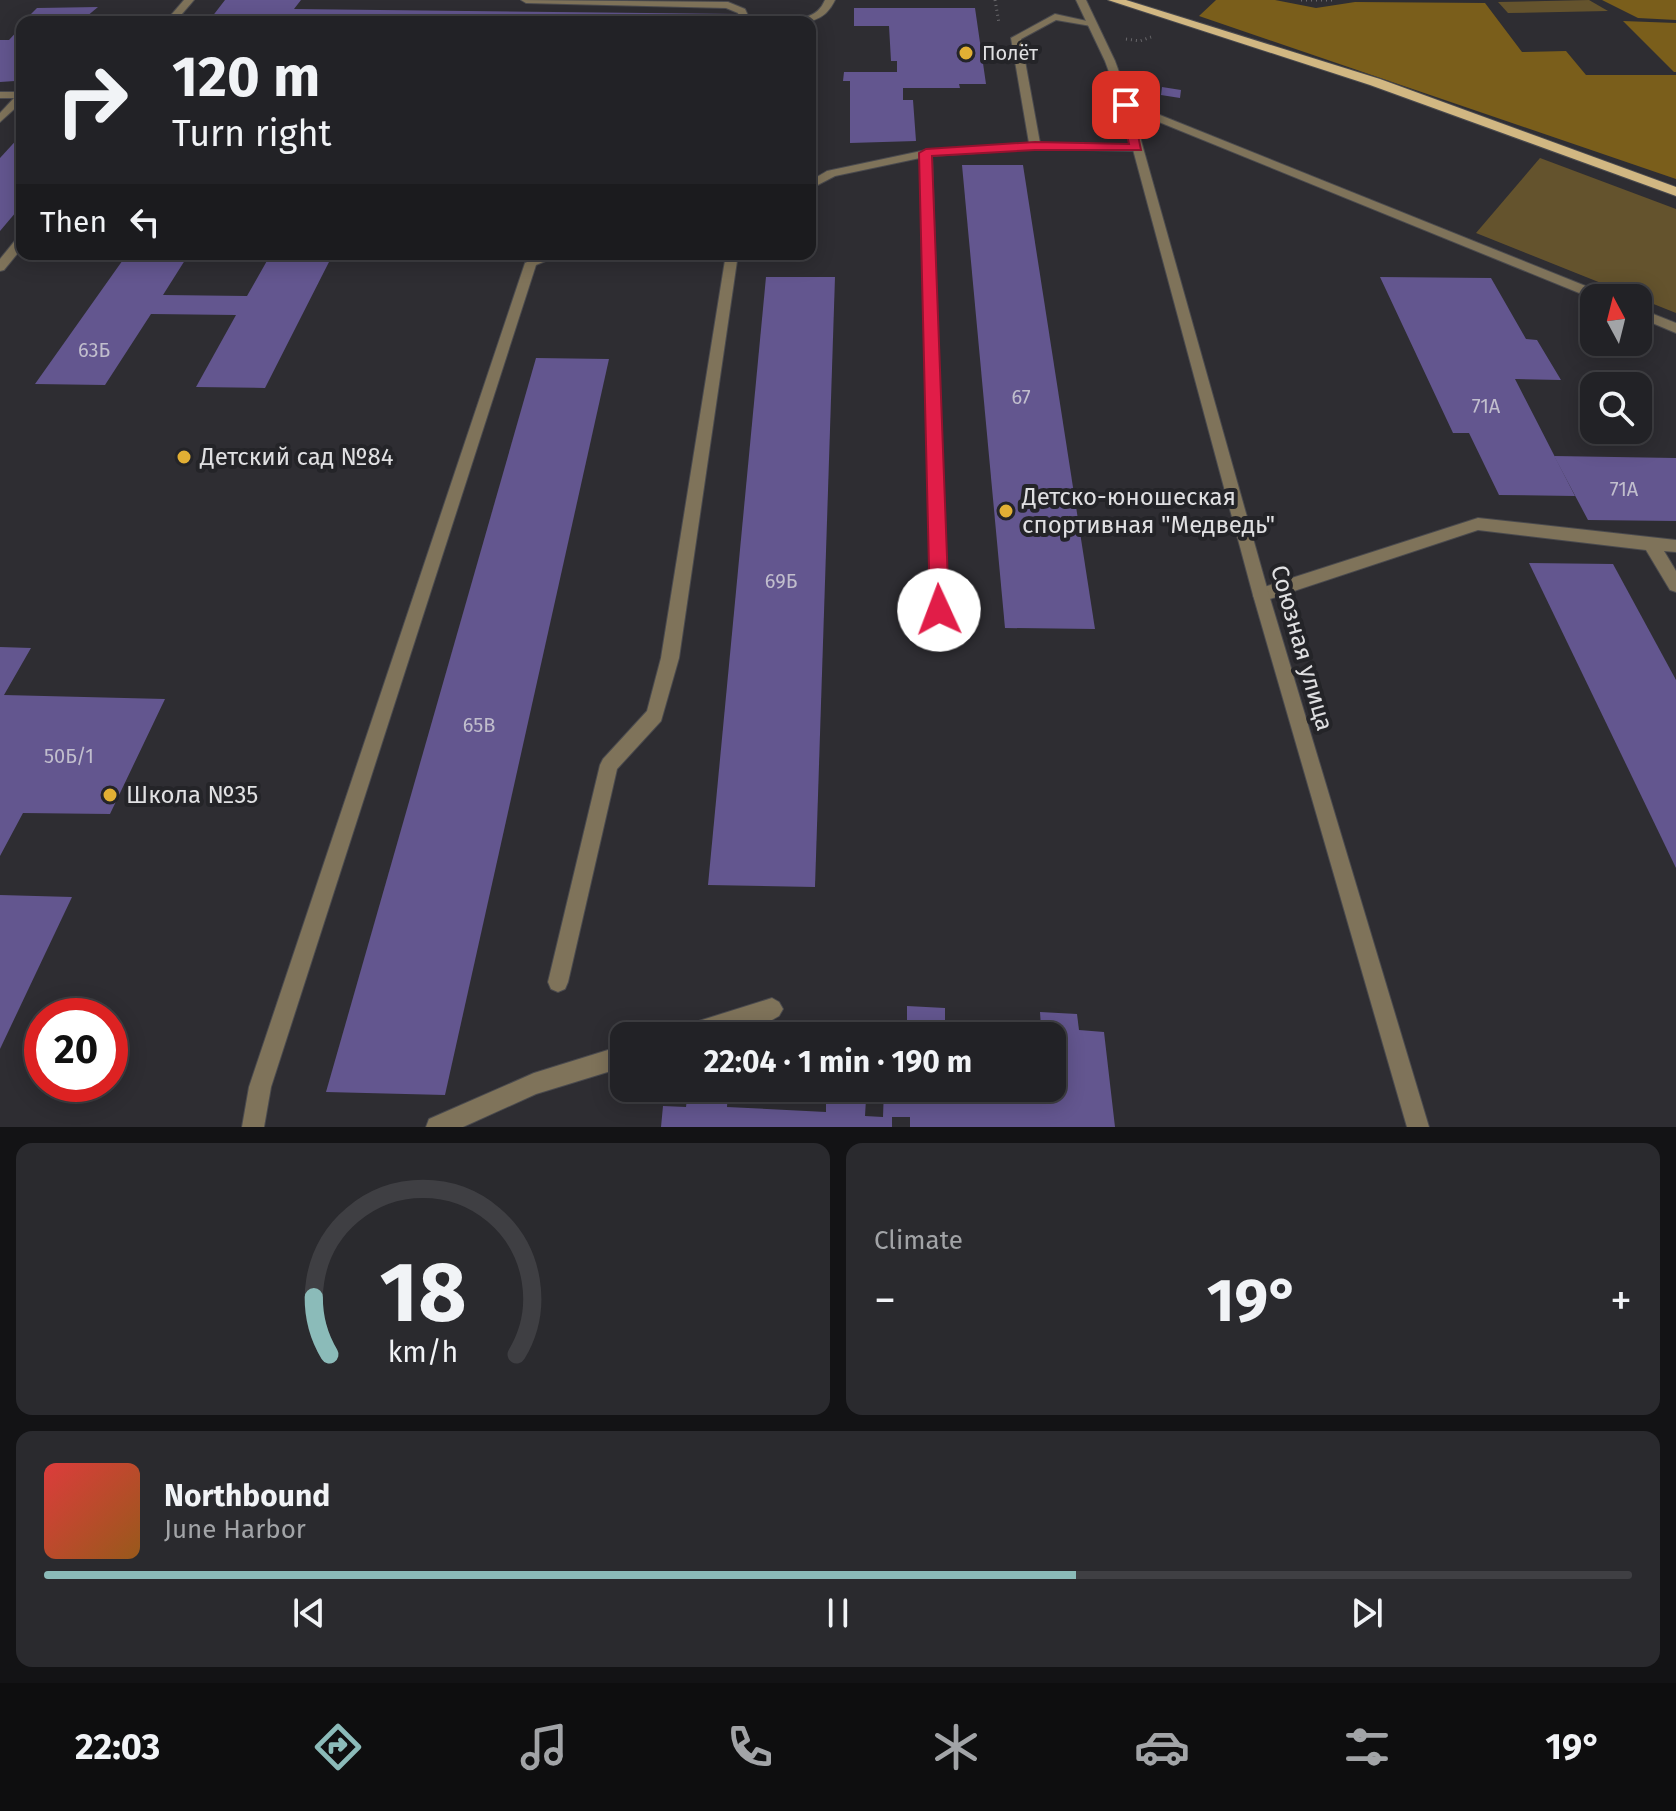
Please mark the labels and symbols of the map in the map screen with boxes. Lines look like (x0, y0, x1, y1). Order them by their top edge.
place label: Полёт (982, 41, 1039, 65)
marker: Полёт (957, 44, 975, 62)
pin (1092, 71, 1160, 139)
north arrow (1580, 284, 1652, 356)
house number: 63Б (78, 338, 110, 362)
house number: 67 (1011, 385, 1031, 409)
house number: 71А (1472, 394, 1501, 418)
place label: Детский сад №84 (199, 443, 394, 471)
marker: Детский сад №84 (175, 448, 193, 466)
house number: 71А (1610, 477, 1639, 501)
place label: Детско-юношеская спортивная "Медведь" (1021, 483, 1275, 539)
marker: Детско-юношеская спортивная "Медведь" (997, 502, 1015, 520)
street label: Союзная улица (1265, 562, 1339, 734)
position arrow (897, 568, 981, 652)
house number: 69Б (765, 569, 797, 593)
house number: 65В (463, 713, 495, 737)
house number: 50Б/1 (44, 744, 94, 768)
place label: Школа №35 (126, 781, 258, 809)
marker: Школа №35 (101, 786, 119, 804)
speed limit sign: 20 (24, 998, 128, 1102)

